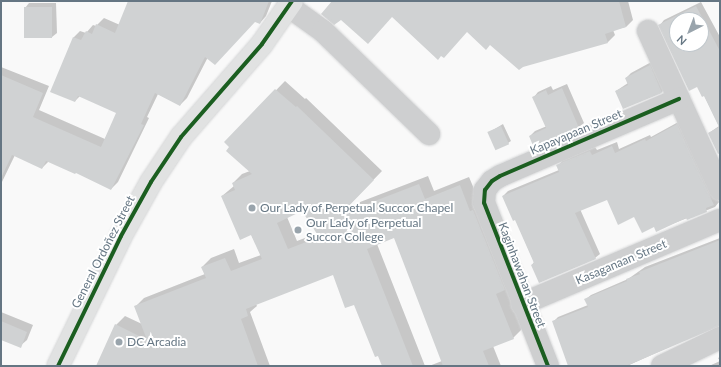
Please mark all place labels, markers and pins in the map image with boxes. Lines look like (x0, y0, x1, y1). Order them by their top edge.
place label: Our Lady of Perpetual Succor Chapel (260, 201, 454, 215)
marker: Our Lady of Perpetual Succor Chapel (247, 203, 257, 213)
place label: Our Lady of Perpetual Succor College (306, 216, 422, 244)
marker: Our Lady of Perpetual Succor College (293, 225, 303, 235)
place label: DC Arcadia (127, 335, 187, 349)
marker: DC Arcadia (114, 337, 124, 347)

